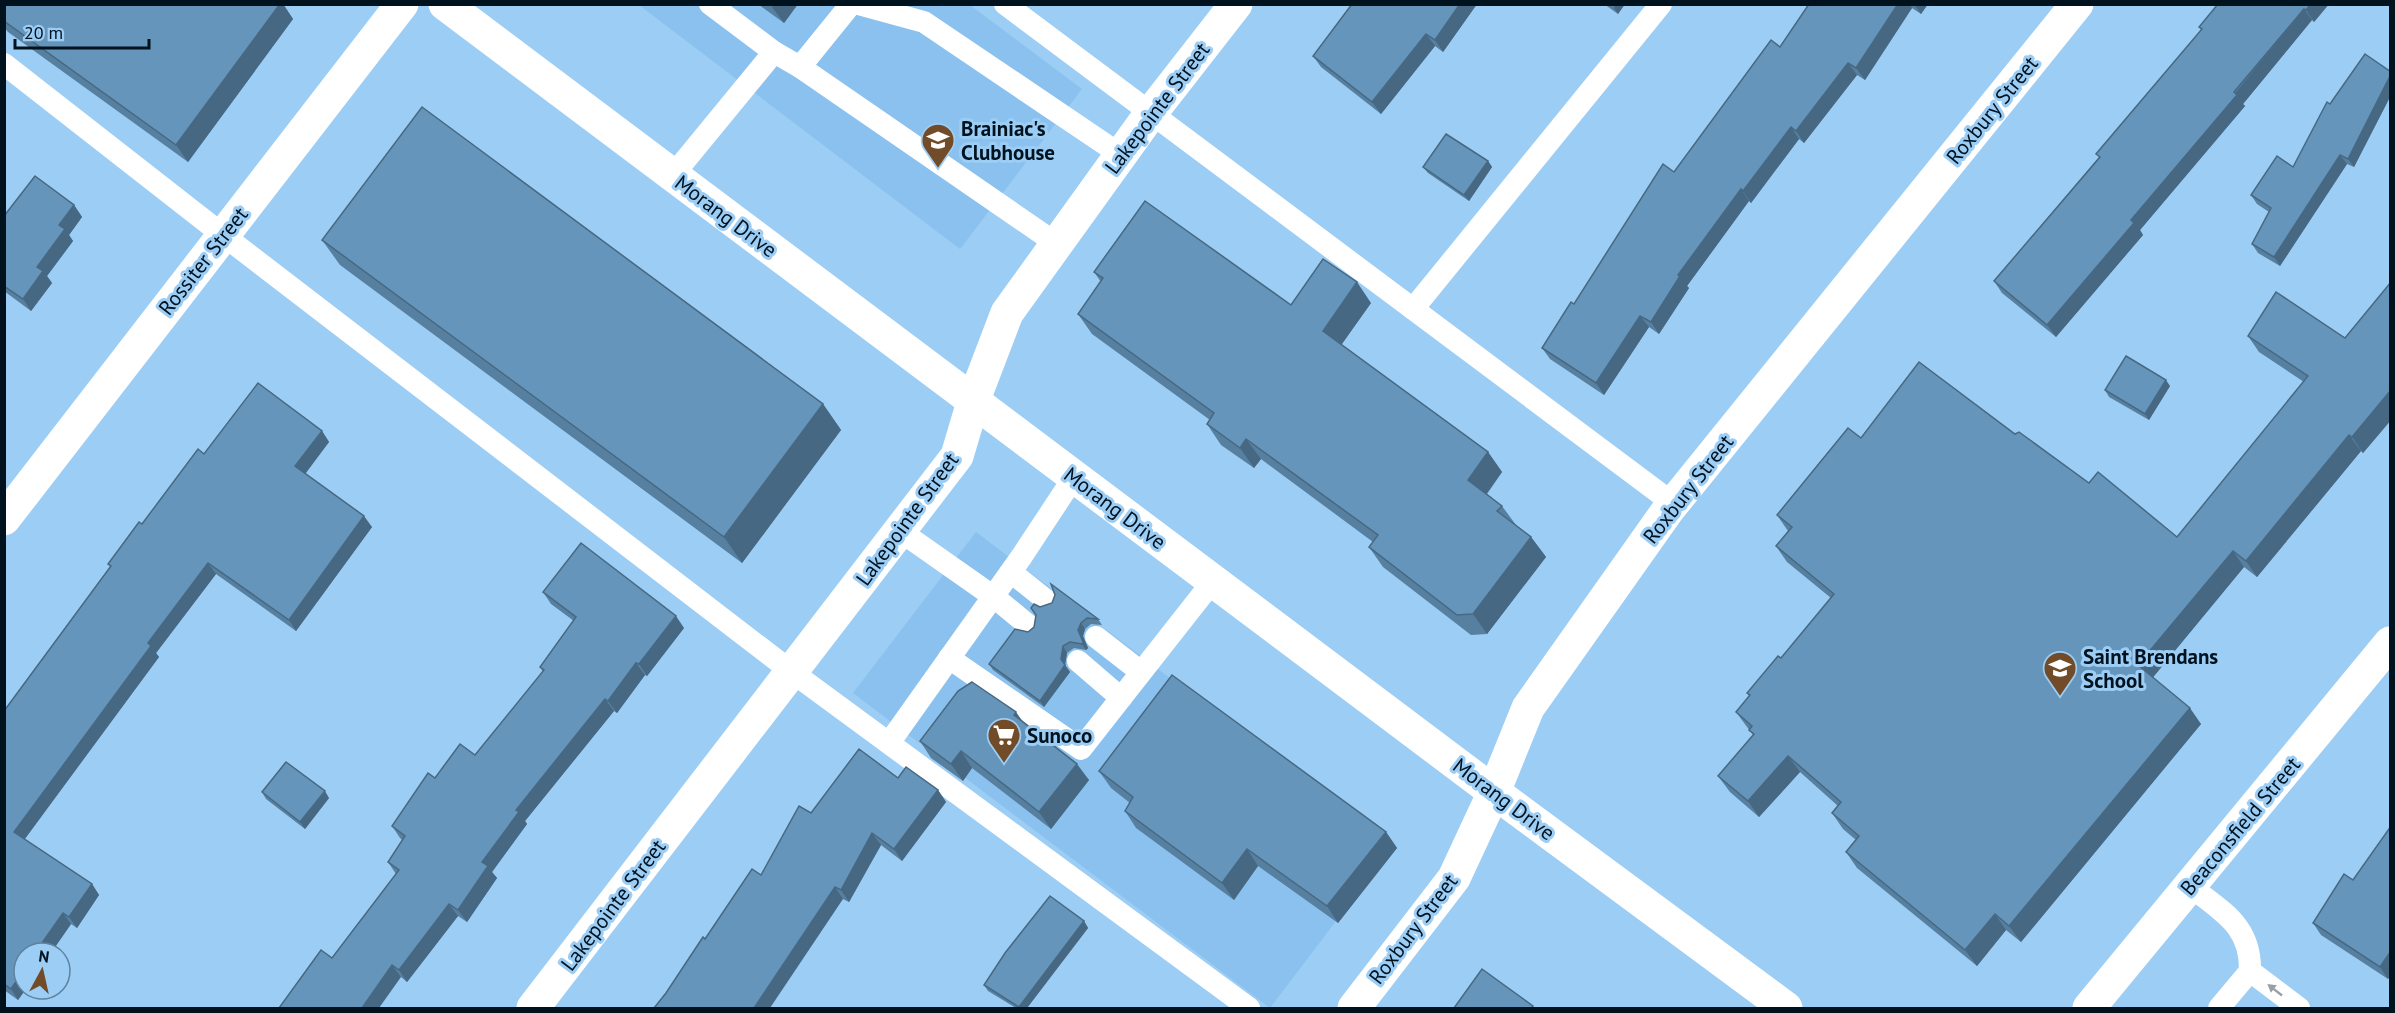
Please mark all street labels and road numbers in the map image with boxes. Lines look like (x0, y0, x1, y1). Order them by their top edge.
street label: Lakepointe Street (1099, 37, 1215, 179)
street label: Roxbury Street (1940, 51, 2044, 169)
street label: Morang Drive (670, 169, 782, 263)
street label: Rossiter Street (152, 201, 254, 321)
street label: Roxbury Street (1637, 429, 1739, 549)
street label: Lakepointe Street (850, 447, 964, 591)
street label: Morang Drive (1059, 461, 1171, 555)
street label: Beaconsfield Street (2174, 751, 2306, 901)
street label: Morang Drive (1448, 752, 1560, 846)
street label: Lakepointe Street (555, 834, 671, 976)
street label: Roxbury Street (1363, 869, 1463, 989)

